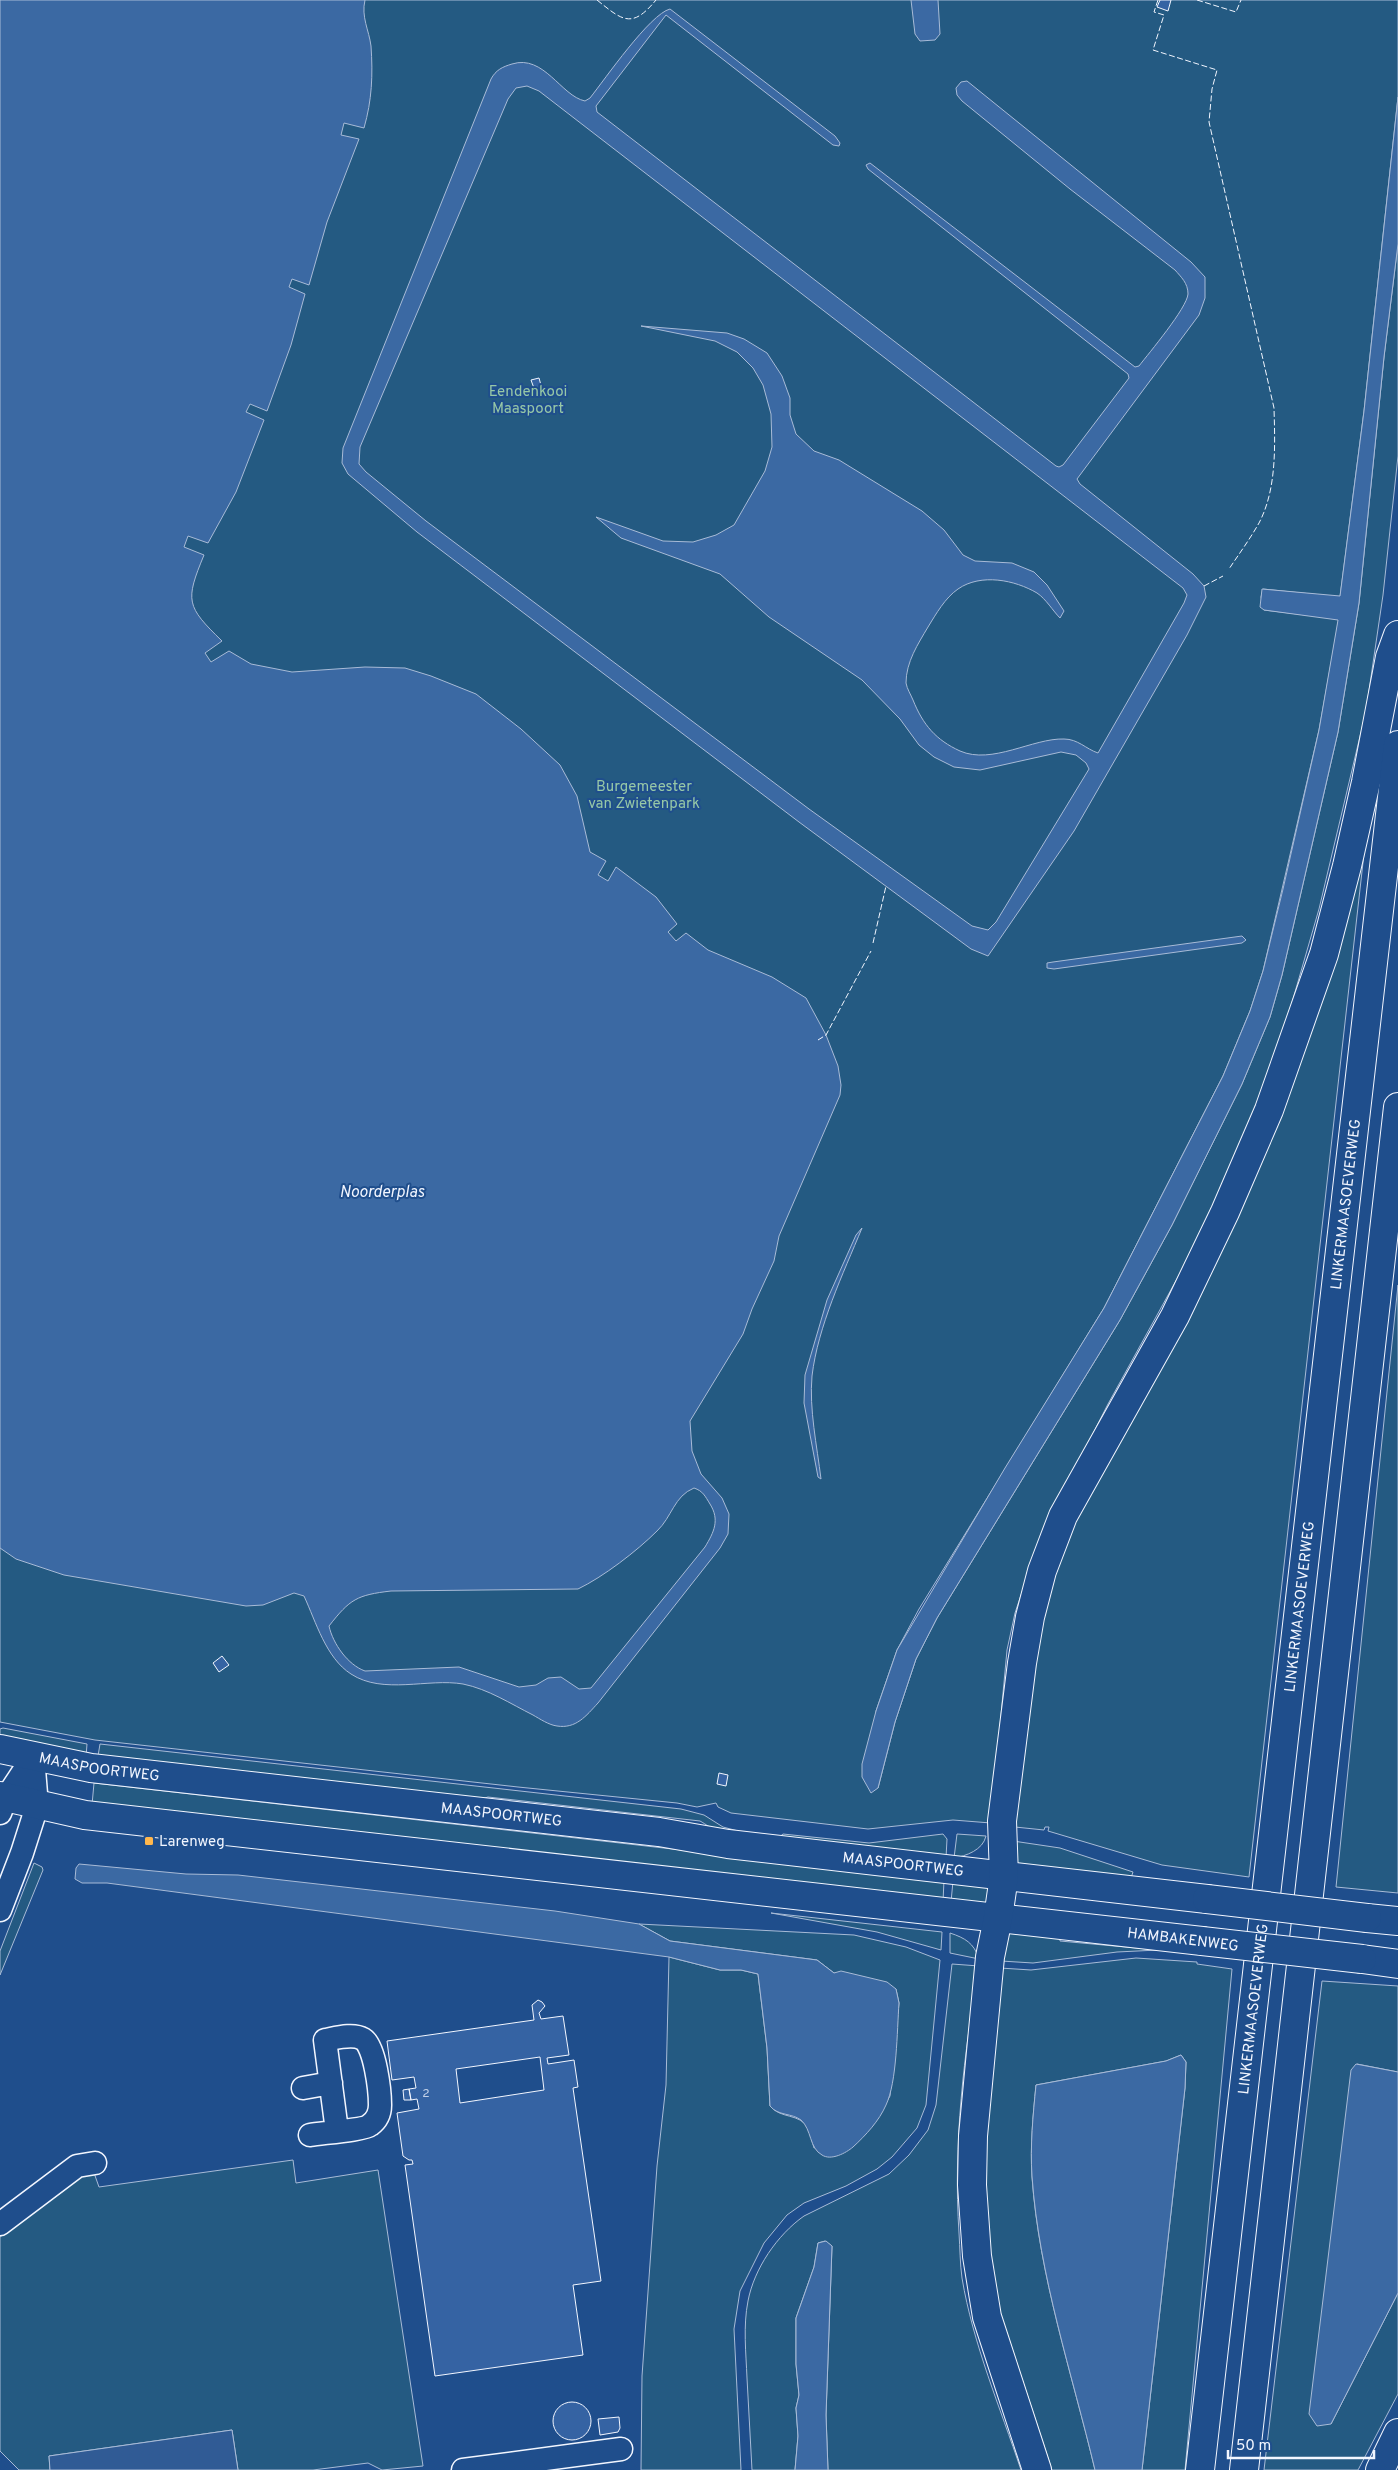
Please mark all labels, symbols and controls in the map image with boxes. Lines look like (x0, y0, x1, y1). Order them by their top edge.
park label: Eendenkooi Maaspoort (489, 383, 567, 419)
park label: Burgemeester van Zwietenpark (588, 778, 700, 814)
street label: LINKERMAASOEVERWEG (1328, 1118, 1366, 1291)
water label: Noorderplas (340, 1183, 425, 1203)
street label: LINKERMAASOEVERWEG (1281, 1520, 1320, 1693)
street label: MAASPOORTWEG (37, 1749, 160, 1787)
street label: MAASPOORTWEG (440, 1799, 563, 1832)
place label: Larenweg (159, 1833, 225, 1852)
marker: Larenweg (143, 1835, 155, 1847)
street label: MAASPOORTWEG (841, 1849, 965, 1882)
street label: LINKERMAASOEVERWEG (1235, 1923, 1274, 2096)
street label: HAMBAKENWEG (1126, 1924, 1240, 1957)
house number: 2 (422, 2086, 430, 2102)
scale bar (1228, 2428, 1374, 2460)
text: 50 m (1236, 2437, 1271, 2456)

